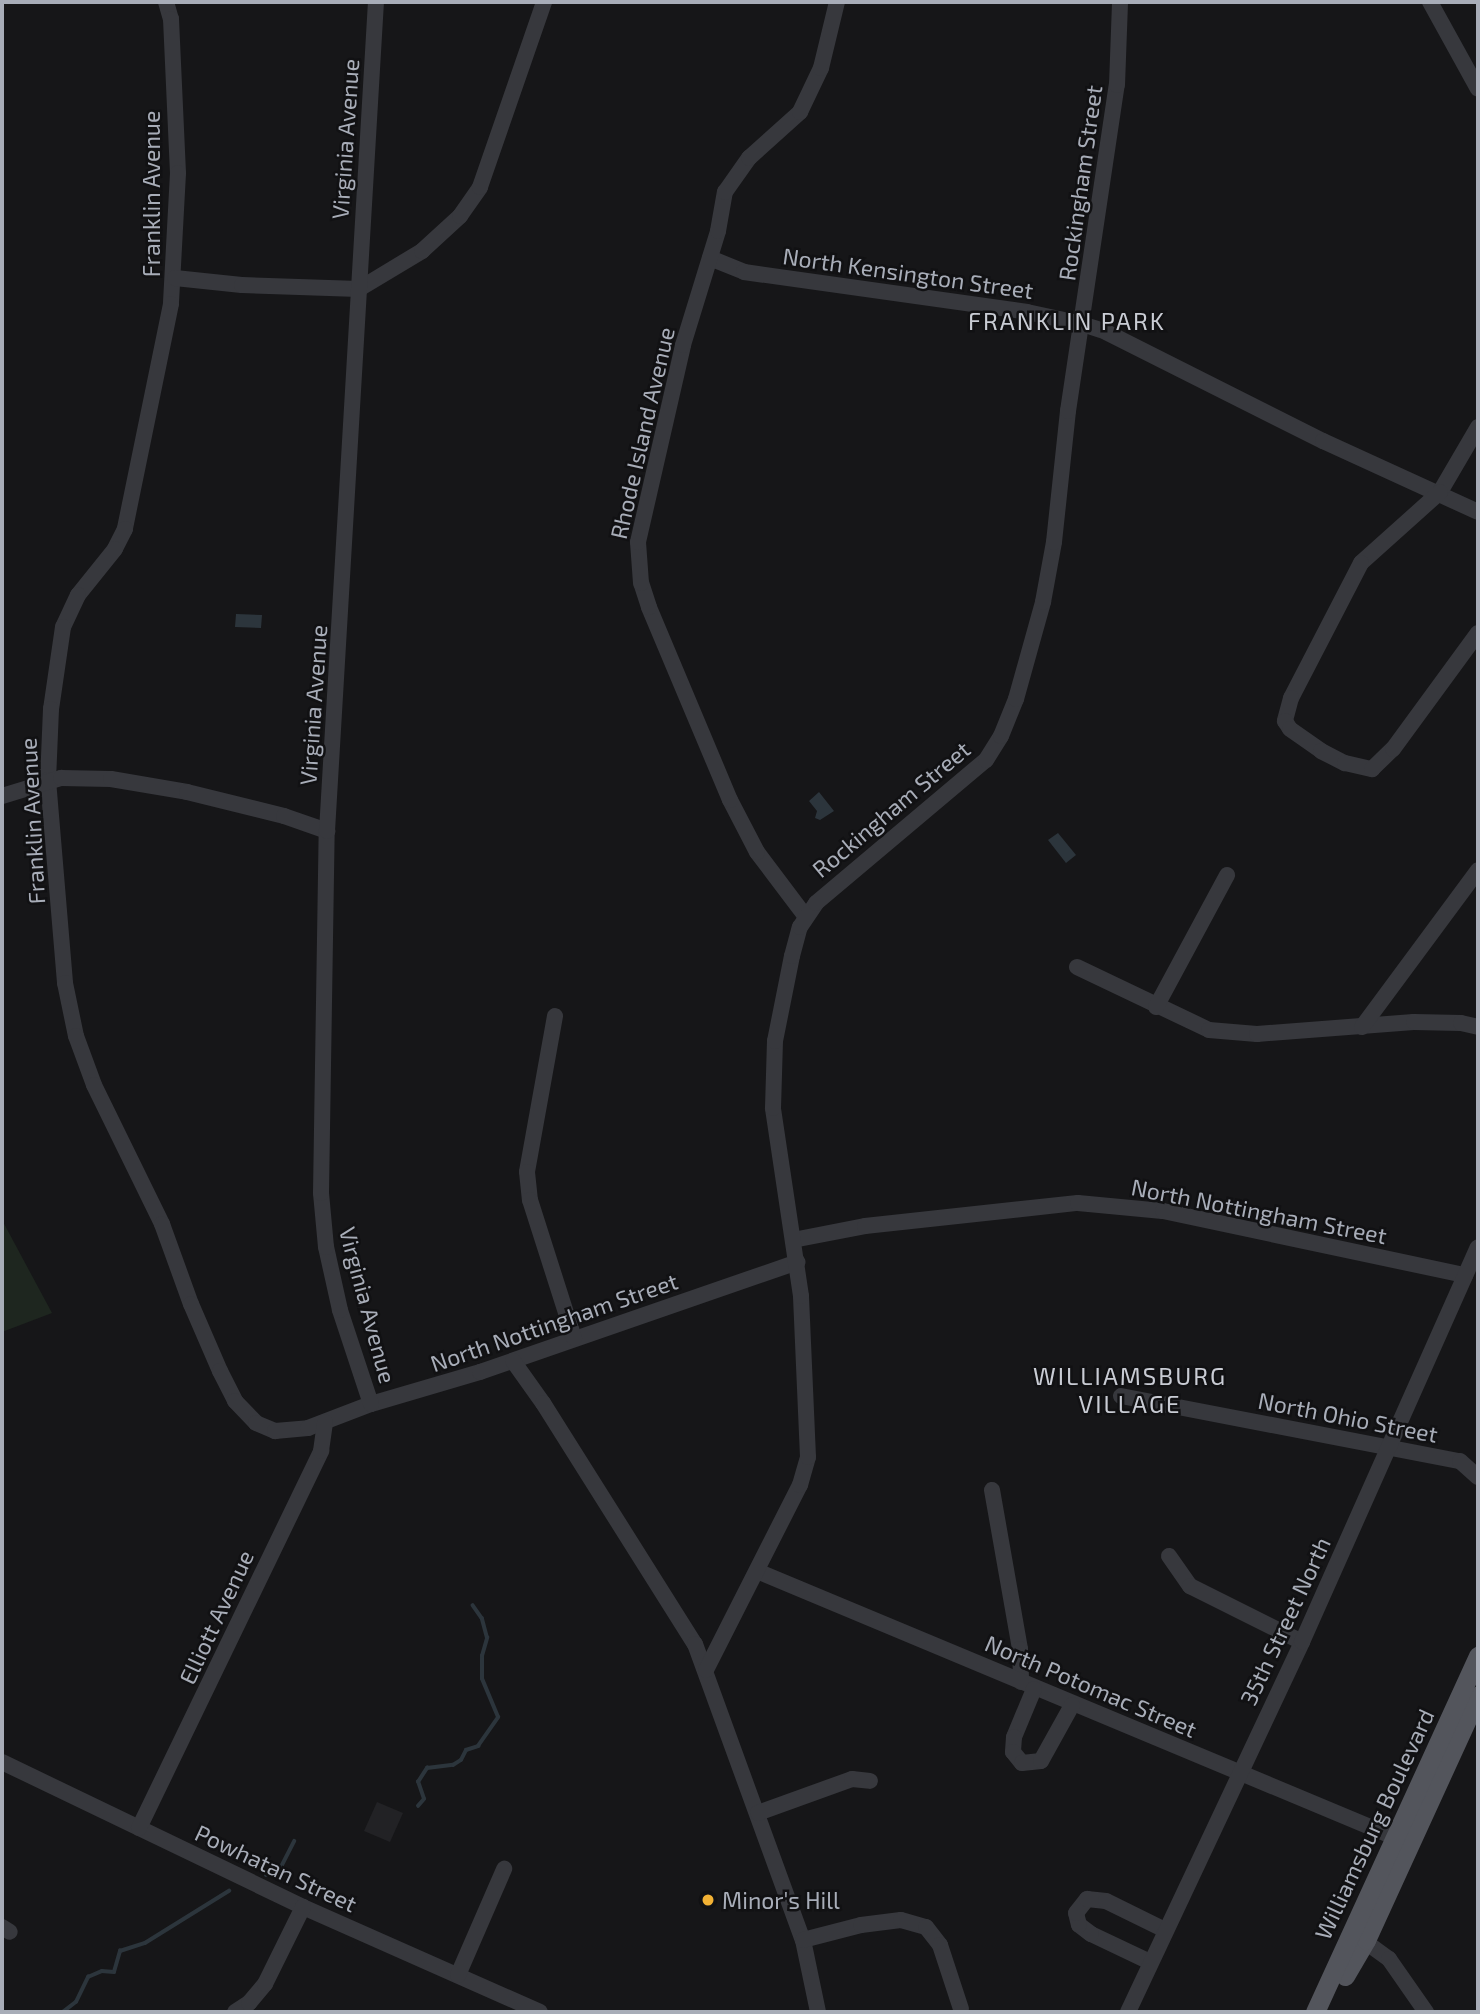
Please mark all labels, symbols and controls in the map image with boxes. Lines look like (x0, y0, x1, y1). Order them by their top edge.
street label: Virginia Avenue (326, 58, 364, 220)
street label: Rockingham Street (1053, 83, 1107, 283)
street label: Franklin Avenue (137, 110, 165, 278)
street label: North Kensington Street (781, 242, 1035, 304)
district label: FRANKLIN PARK (970, 307, 1164, 335)
street label: Rhode Island Avenue (604, 324, 680, 542)
street label: Virginia Avenue (294, 624, 332, 786)
street label: Rockingham Street (807, 735, 975, 883)
street label: Franklin Avenue (14, 737, 50, 905)
street label: North Nottingham Street (1129, 1173, 1389, 1249)
street label: Virginia Avenue (334, 1224, 402, 1386)
street label: North Nottingham Street (427, 1267, 681, 1377)
district label: WILLIAMSBURG VILLAGE (1034, 1362, 1226, 1418)
street label: North Ohio Street (1256, 1386, 1440, 1448)
street label: 35th Street North (1234, 1533, 1336, 1709)
street label: Elliott Avenue (173, 1545, 259, 1689)
street label: North Potomac Street (981, 1629, 1201, 1743)
street label: Williamsburg Boulevard (1308, 1704, 1440, 1944)
street label: Powhatan Street (191, 1818, 361, 1918)
place label: Minor's Hill (722, 1886, 840, 1914)
marker: Minor's Hill (700, 1892, 716, 1908)

